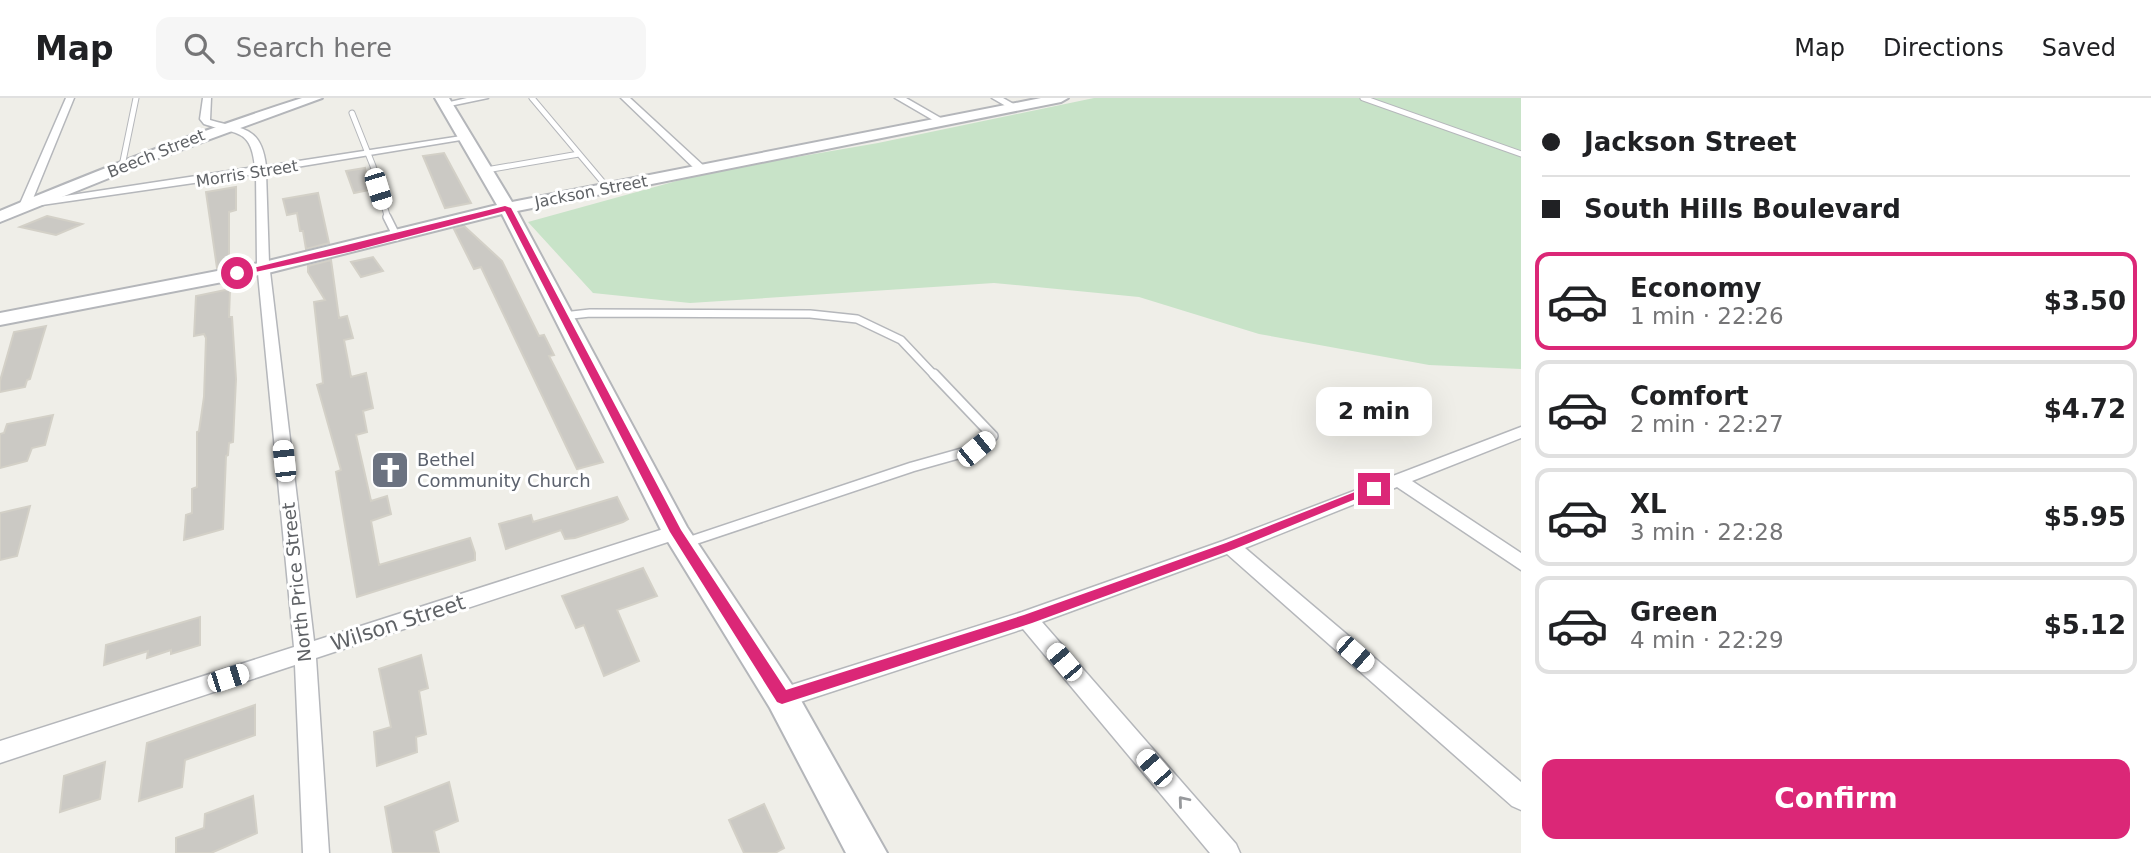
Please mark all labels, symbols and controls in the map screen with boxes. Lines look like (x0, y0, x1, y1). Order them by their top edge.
search box (156, 17, 646, 80)
text: Map (35, 29, 114, 68)
icon: search (180, 29, 218, 67)
text: Search here (236, 33, 392, 63)
text: Map (1794, 34, 1845, 62)
text: Directions (1883, 34, 2004, 62)
text: Saved (2042, 34, 2116, 62)
street label: Beech Street (105, 125, 208, 182)
text: Jackson Street (1584, 127, 1797, 157)
street label: Morris Street (195, 156, 299, 191)
car (362, 166, 395, 212)
street label: Jackson Street (532, 171, 649, 212)
text: South Hills Boulevard (1584, 194, 1901, 224)
route start (221, 257, 253, 289)
icon: car (1546, 270, 1609, 333)
text: Economy (1630, 273, 1761, 303)
text: $3.50 (2044, 286, 2126, 316)
text: 1 min · 22:26 (1630, 303, 1784, 329)
icon: car (1546, 378, 1609, 441)
text: Comfort (1630, 381, 1748, 411)
callout: 2 min (1316, 388, 1432, 436)
text: $4.72 (2044, 394, 2126, 424)
text: 2 min (1338, 398, 1410, 424)
text: 2 min · 22:27 (1630, 411, 1784, 437)
car (954, 428, 999, 470)
car (272, 439, 297, 483)
church icon: Bethel Community Church (369, 449, 411, 491)
place label: Bethel Community Church (417, 449, 591, 491)
route end (1358, 473, 1390, 505)
icon: car (1546, 486, 1609, 549)
text: XL (1630, 489, 1667, 519)
street label: North Price Street (278, 501, 315, 663)
text: $5.95 (2044, 502, 2126, 532)
text: 3 min · 22:28 (1630, 519, 1784, 545)
street label: Wilson Street (328, 590, 468, 656)
icon: car (1546, 594, 1609, 657)
text: Green (1630, 597, 1718, 627)
text: $5.12 (2044, 610, 2126, 640)
text: 4 min · 22:29 (1630, 627, 1784, 653)
car (1333, 632, 1378, 676)
car (1043, 639, 1086, 685)
car (205, 662, 252, 694)
car (1133, 745, 1176, 791)
button: Confirm (1542, 759, 2130, 839)
one-way arrow (1178, 796, 1191, 809)

